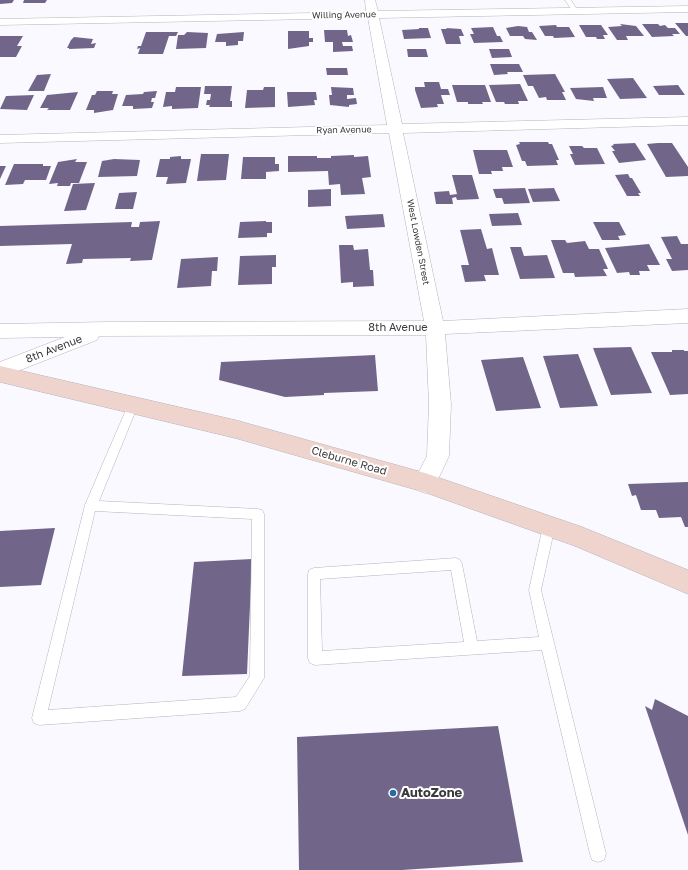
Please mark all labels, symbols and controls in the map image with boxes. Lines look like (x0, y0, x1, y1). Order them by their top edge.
street label: Willing Avenue (312, 9, 376, 21)
street label: Ryan Avenue (316, 124, 372, 136)
street label: West Lowden Street (404, 198, 432, 286)
street label: 8th Avenue (368, 321, 428, 335)
street label: 8th Avenue (24, 332, 84, 366)
street label: Cleburne Road (310, 444, 388, 478)
place label: AutoZone (401, 785, 462, 801)
marker: AutoZone (388, 788, 398, 798)

